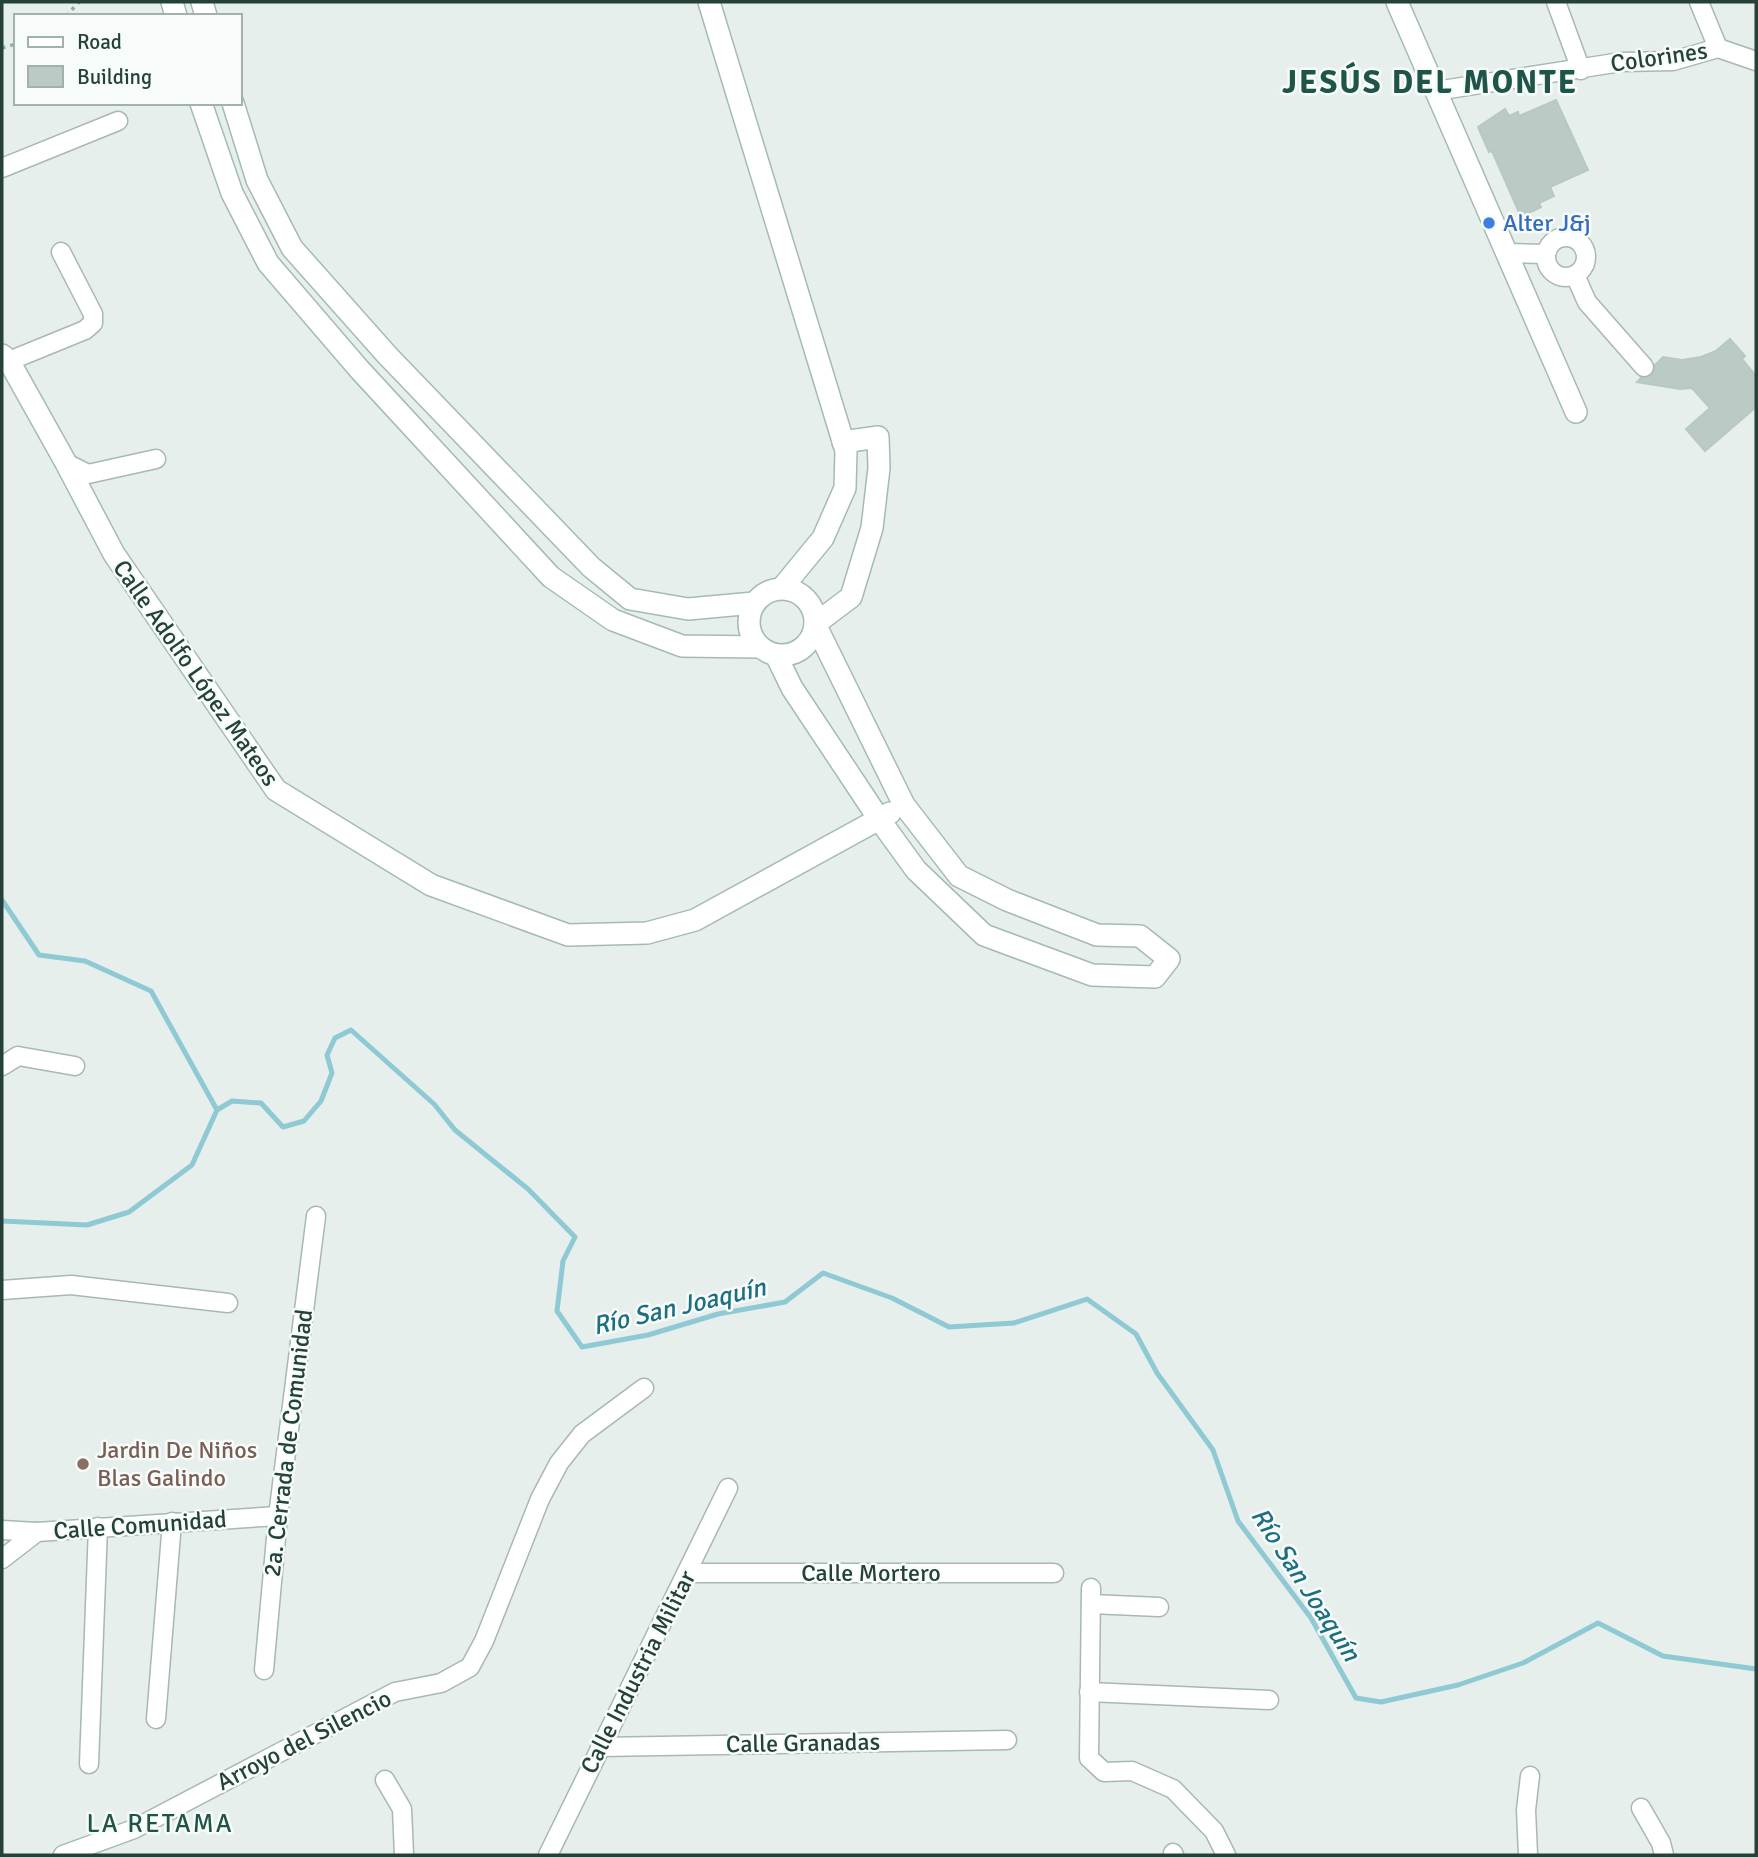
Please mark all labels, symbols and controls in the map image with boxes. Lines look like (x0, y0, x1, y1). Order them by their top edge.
legend (14, 14, 242, 105)
text: Road (77, 29, 122, 55)
street label: Colorines (1609, 35, 1709, 79)
district label: JESÚS DEL MONTE (1282, 61, 1578, 102)
text: Building (77, 64, 152, 90)
place label: Alter J&j (1503, 208, 1591, 238)
marker: Alter J&j (1481, 215, 1497, 231)
street label: Calle Adolfo López Mateos (107, 554, 285, 792)
water label: Río San Joaquín (589, 1271, 770, 1342)
street label: 2a. Cerrada de Comunidad (257, 1308, 319, 1578)
place label: Jardin De Niños Blas Galindo (97, 1435, 257, 1493)
marker: Jardin De Niños Blas Galindo (75, 1456, 91, 1472)
water label: Río San Joaquín (1244, 1502, 1367, 1668)
street label: Calle Comunidad (52, 1504, 228, 1546)
street label: Calle Mortero (801, 1558, 941, 1588)
street label: Calle Industria Militar (574, 1565, 702, 1779)
street label: Arroyo del Silencio (212, 1683, 396, 1797)
street label: Calle Granadas (726, 1727, 880, 1759)
district label: LA RETAMA (86, 1808, 234, 1840)

